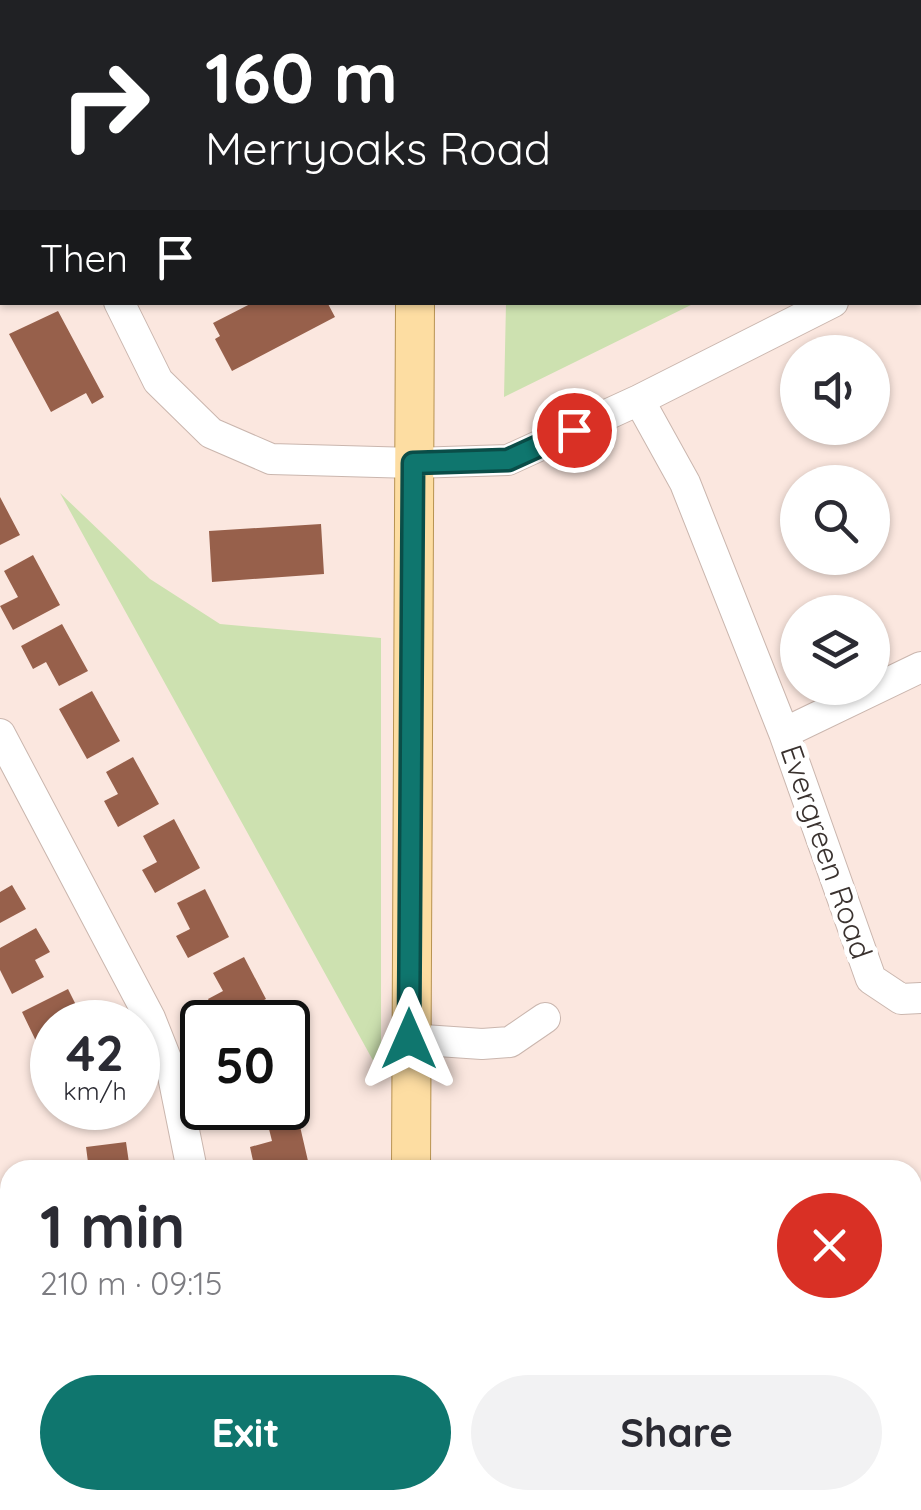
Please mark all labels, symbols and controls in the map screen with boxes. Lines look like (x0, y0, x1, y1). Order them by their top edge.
text: 160 m (205, 33, 398, 121)
icon: right (40, 40, 170, 170)
text: Merryoaks Road (205, 120, 551, 176)
icon: arrive (148, 230, 203, 285)
text: Then (40, 234, 128, 282)
map controls (780, 335, 890, 705)
button: sound (780, 335, 890, 445)
pin (532, 388, 617, 473)
icon: arrive (547, 403, 602, 458)
button: search (780, 465, 890, 575)
button: layers (780, 595, 890, 705)
street label: Evergreen Road (773, 740, 881, 964)
position arrow (357, 987, 461, 1091)
speed limit sign: 50 (180, 1000, 310, 1130)
text: 42 (66, 1021, 124, 1084)
text: km/h (63, 1075, 127, 1106)
text: 1 min (40, 1188, 185, 1263)
button: close (777, 1193, 882, 1298)
text: 210 m · 09:15 (40, 1263, 222, 1303)
button: Exit (40, 1375, 451, 1490)
button: Share (471, 1375, 882, 1490)

